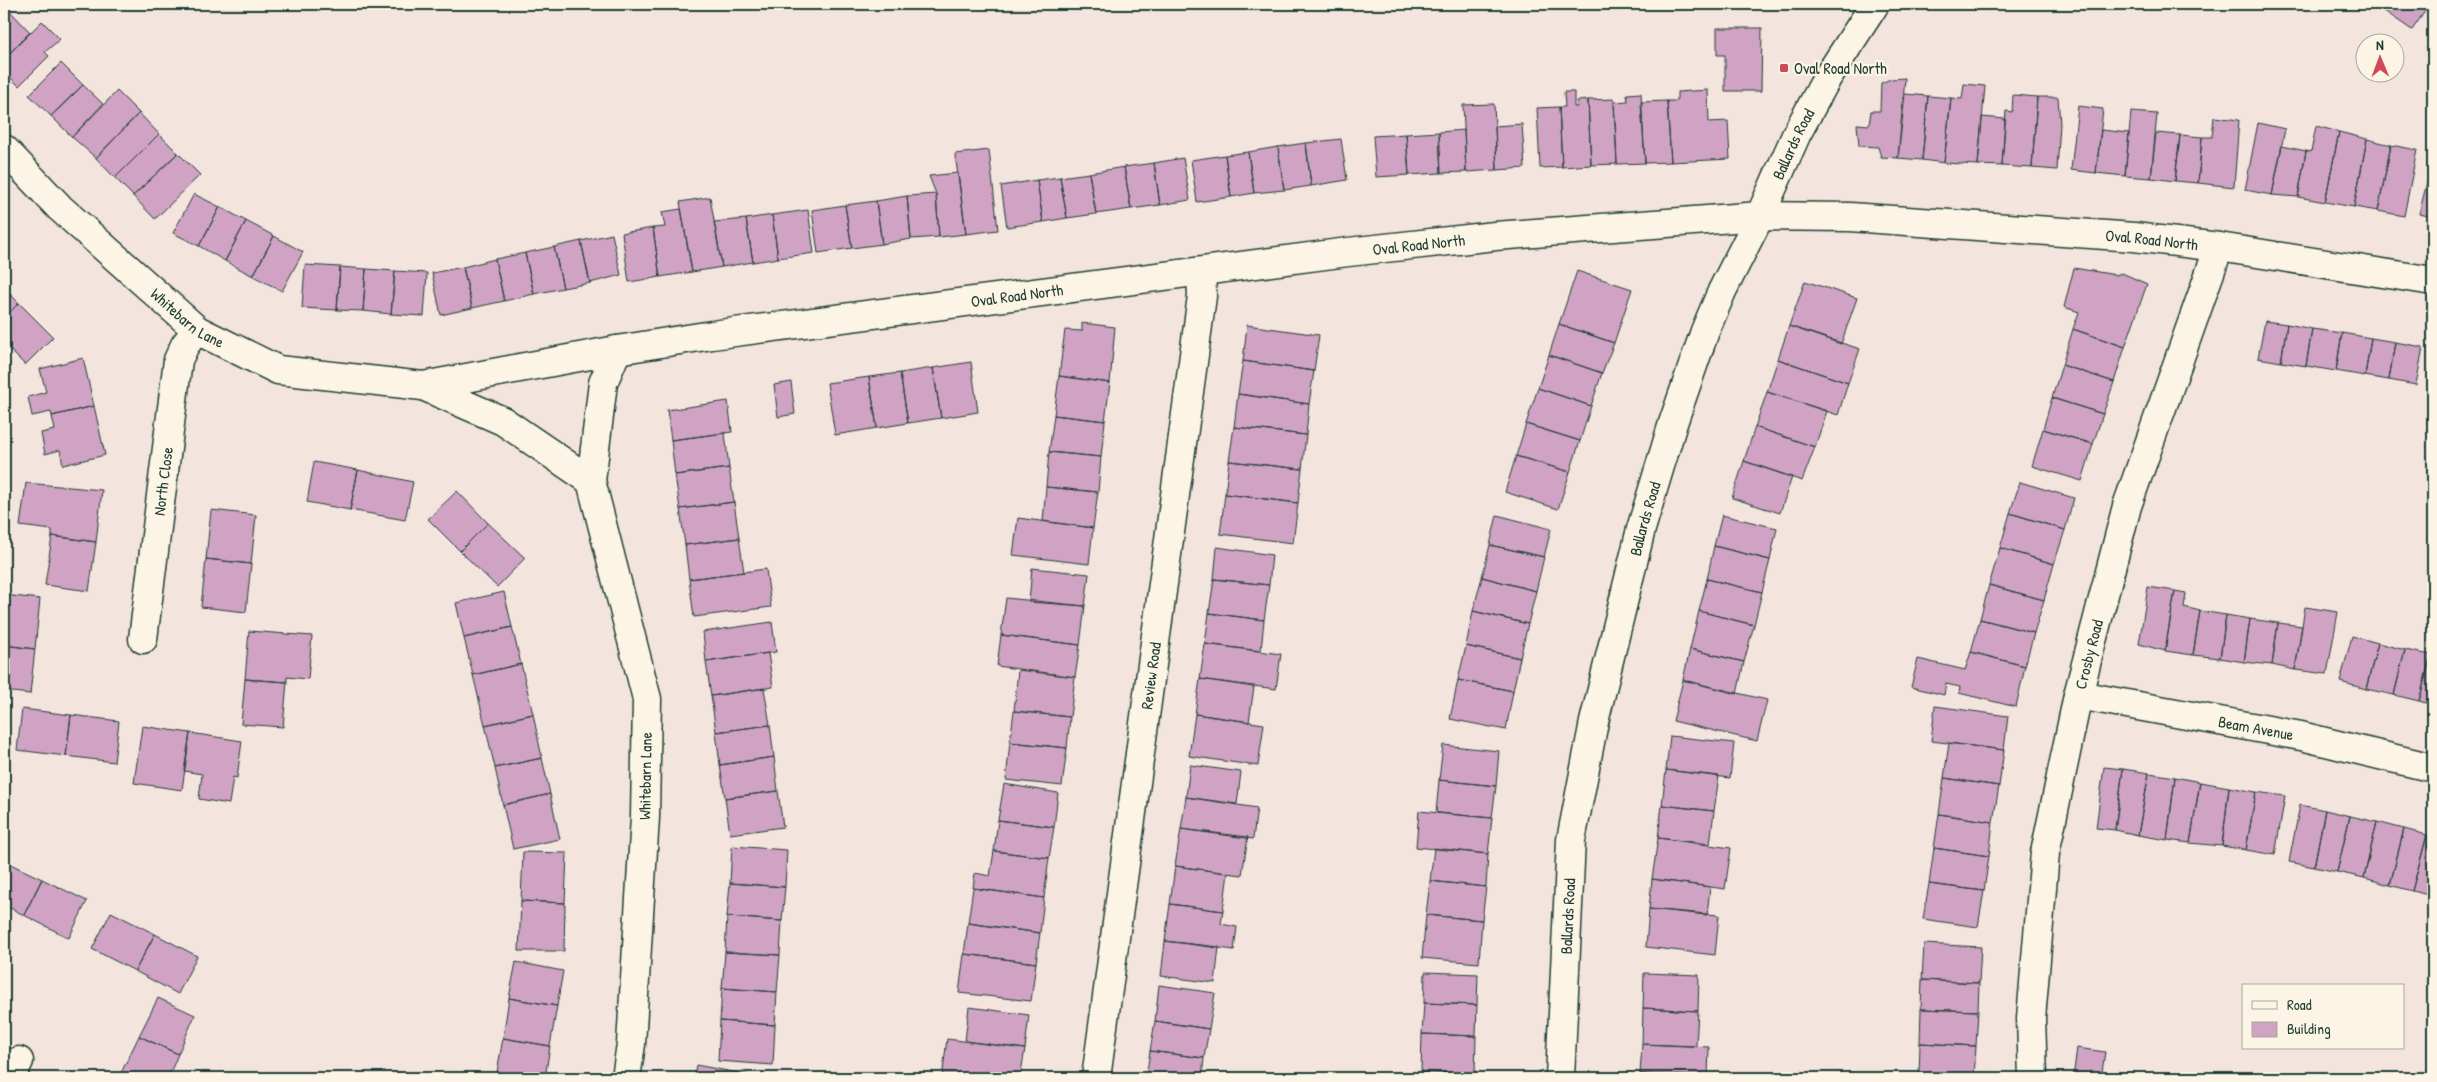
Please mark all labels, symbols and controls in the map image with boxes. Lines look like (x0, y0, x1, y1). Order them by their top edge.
north arrow (2354, 32, 2404, 82)
text: N (2376, 35, 2384, 54)
place label: Oval Road North (1794, 57, 1887, 79)
marker: Oval Road North (1778, 62, 1790, 74)
street label: Ballards Road (1767, 105, 1819, 183)
street label: Oval Road North (2105, 224, 2199, 255)
street label: Oval Road North (1371, 228, 1466, 260)
street label: Oval Road North (969, 278, 1065, 312)
street label: Whitebarn Lane (146, 283, 229, 353)
street label: North Close (148, 445, 178, 517)
street label: Ballards Road (1624, 479, 1666, 558)
street label: Crosby Road (2069, 617, 2108, 691)
street label: Review Road (1135, 641, 1166, 711)
street label: Beam Avenue (2217, 710, 2296, 746)
street label: Whitebarn Lane (633, 731, 657, 820)
street label: Ballards Road (1555, 878, 1580, 955)
legend (2242, 984, 2404, 1050)
text: Road (2287, 994, 2312, 1015)
text: Building (2287, 1018, 2331, 1039)

